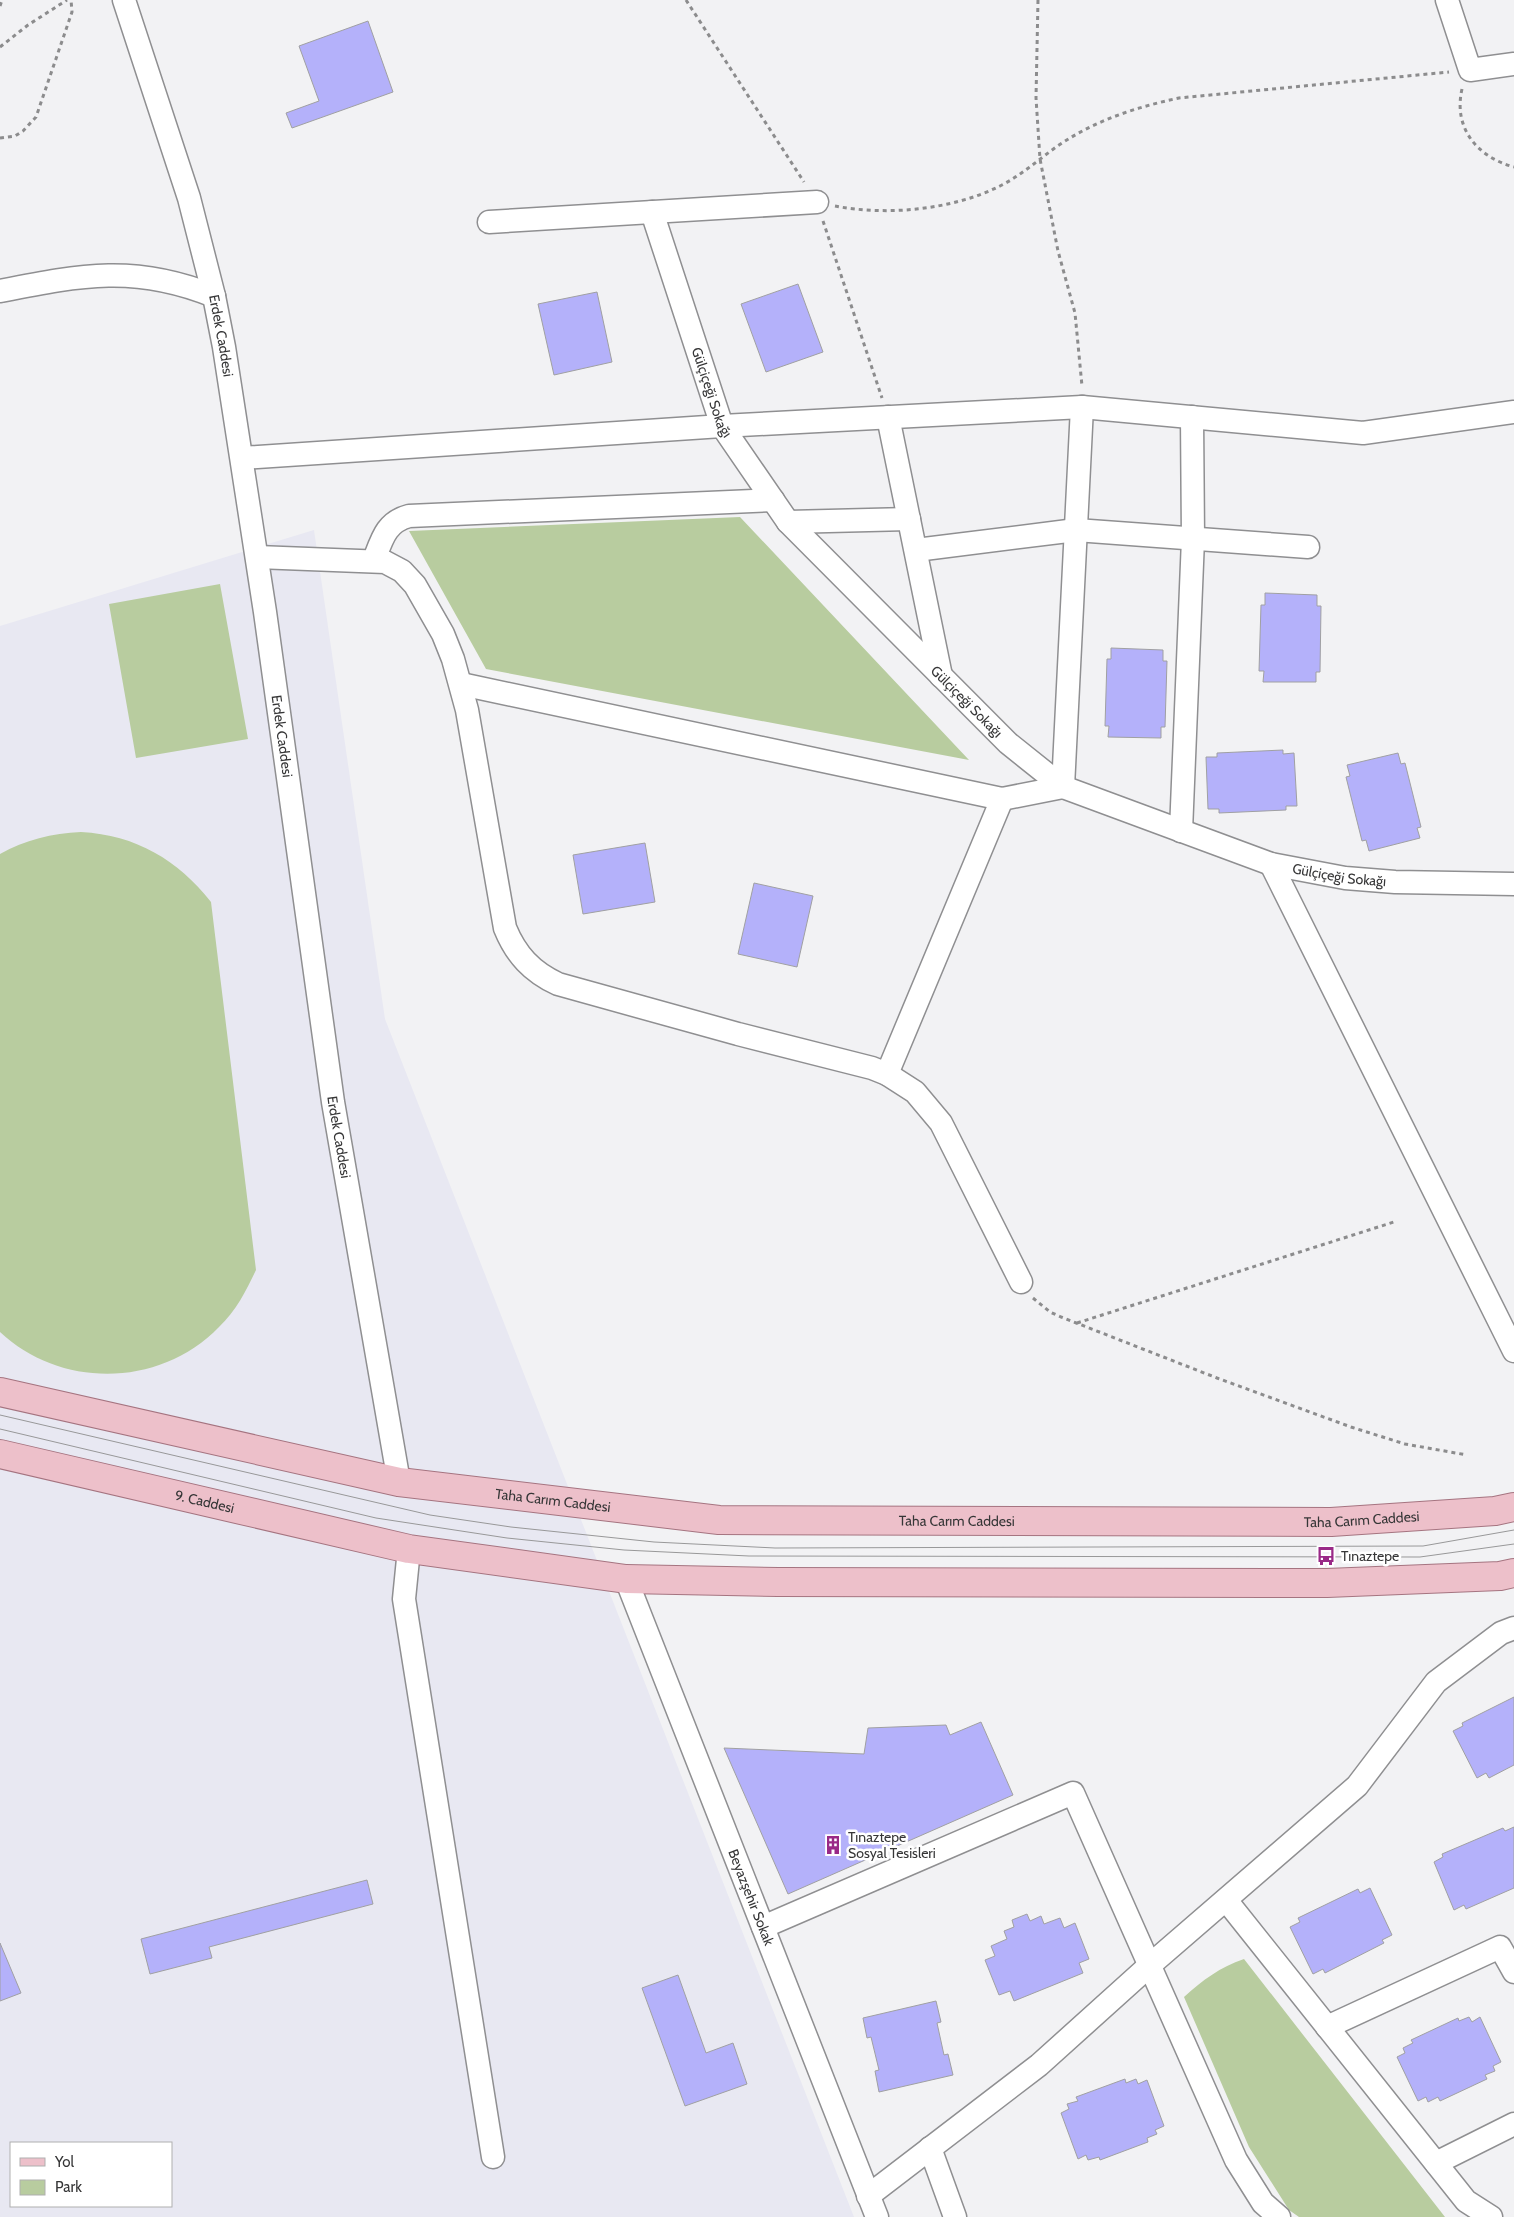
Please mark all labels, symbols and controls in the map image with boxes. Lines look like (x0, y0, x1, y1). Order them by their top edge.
street label: Erdek Caddesi (205, 293, 237, 378)
street label: Gülçiçeği Sokağı (688, 345, 736, 441)
street label: Gülçiçeği Sokağı (927, 662, 1006, 741)
street label: Erdek Caddesi (268, 694, 297, 779)
street label: Gülçiçeği Sokağı (1291, 859, 1387, 890)
street label: Erdek Caddesi (323, 1095, 355, 1180)
street label: Taha Carım Caddesi (494, 1485, 612, 1516)
street label: 9. Caddesi (173, 1486, 236, 1517)
street label: Taha Carım Caddesi (1304, 1507, 1420, 1531)
street label: Taha Carım Caddesi (899, 1512, 1015, 1530)
bus stop icon: Tınaztepe (1315, 1545, 1337, 1567)
place label: Tınaztepe (1341, 1547, 1399, 1565)
place label: Tınaztepe Sosyal Tesisleri (848, 1828, 936, 1862)
building icon: Tınaztepe Sosyal Tesisleri (822, 1834, 844, 1856)
street label: Beyazşehir Sokak (724, 1846, 779, 1949)
legend (10, 2142, 172, 2207)
text: Yol (54, 2153, 74, 2171)
text: Park (55, 2178, 82, 2196)

